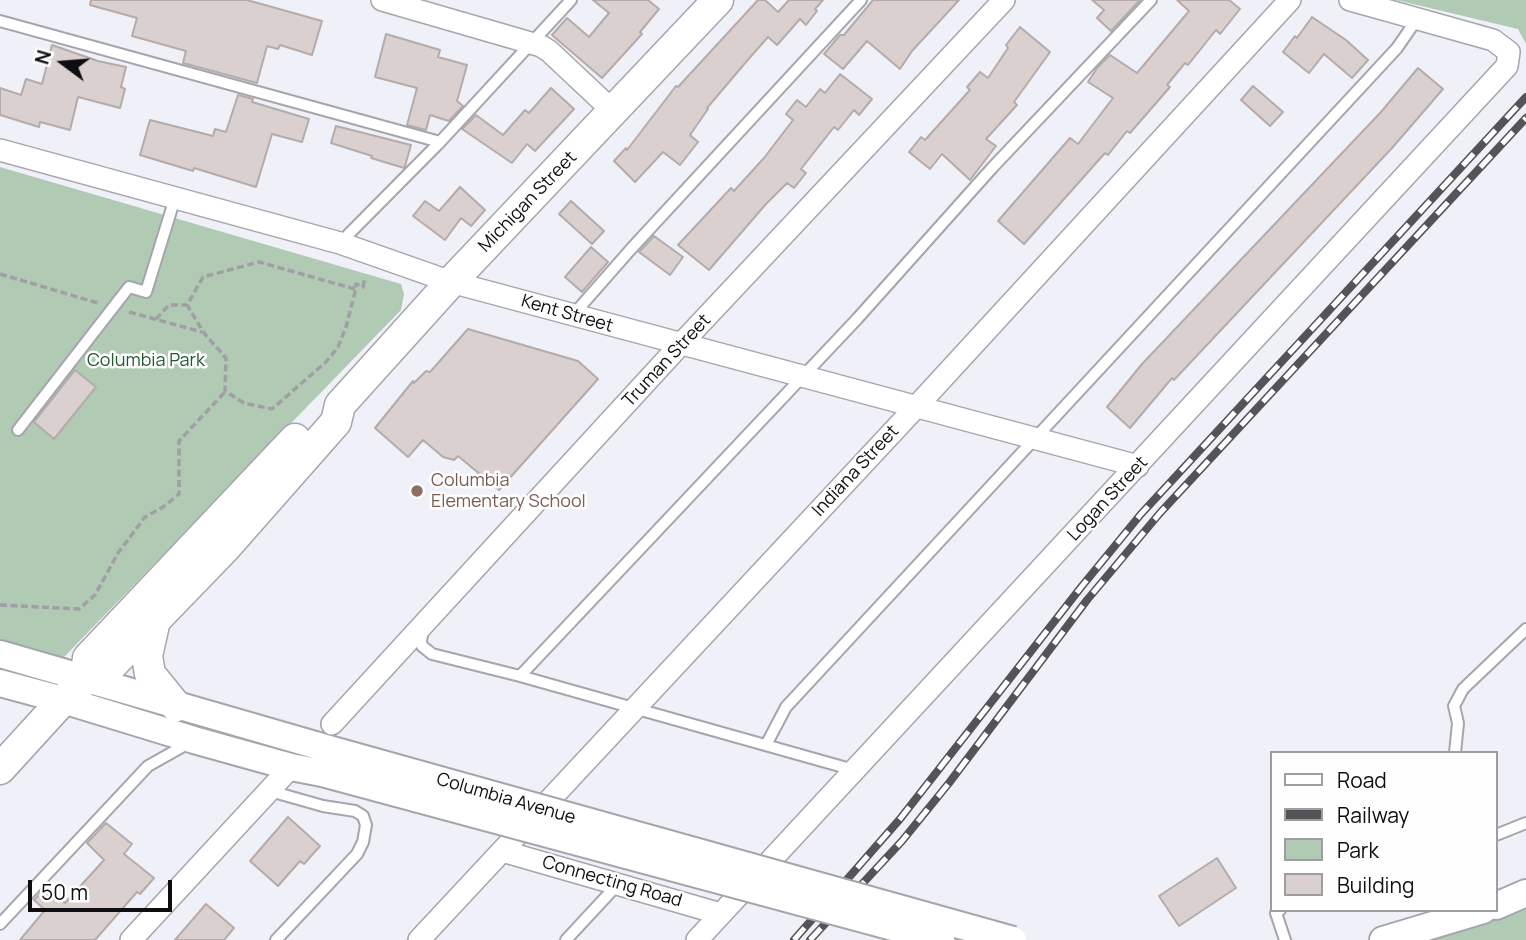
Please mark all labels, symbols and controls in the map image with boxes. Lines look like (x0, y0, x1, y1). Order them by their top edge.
north arrow (28, 28, 98, 98)
text: N (28, 47, 57, 67)
street label: Michigan Street (474, 147, 582, 257)
street label: Kent Street (519, 291, 615, 337)
street label: Truman Street (618, 310, 716, 412)
park label: Columbia Park (87, 350, 205, 372)
street label: Indiana Street (808, 421, 904, 521)
street label: Logan Street (1063, 452, 1153, 546)
place label: Columbia Elementary School (431, 470, 586, 512)
marker: Columbia Elementary School (409, 483, 425, 499)
legend (1270, 751, 1498, 912)
text: Road (1337, 766, 1387, 794)
street label: Columbia Avenue (434, 769, 578, 829)
text: Railway (1337, 801, 1409, 829)
text: Park (1337, 836, 1379, 864)
street label: Connecting Road (540, 852, 684, 912)
scale bar (32, 866, 175, 910)
text: Building (1337, 871, 1414, 899)
text: 50 m (41, 878, 88, 906)

